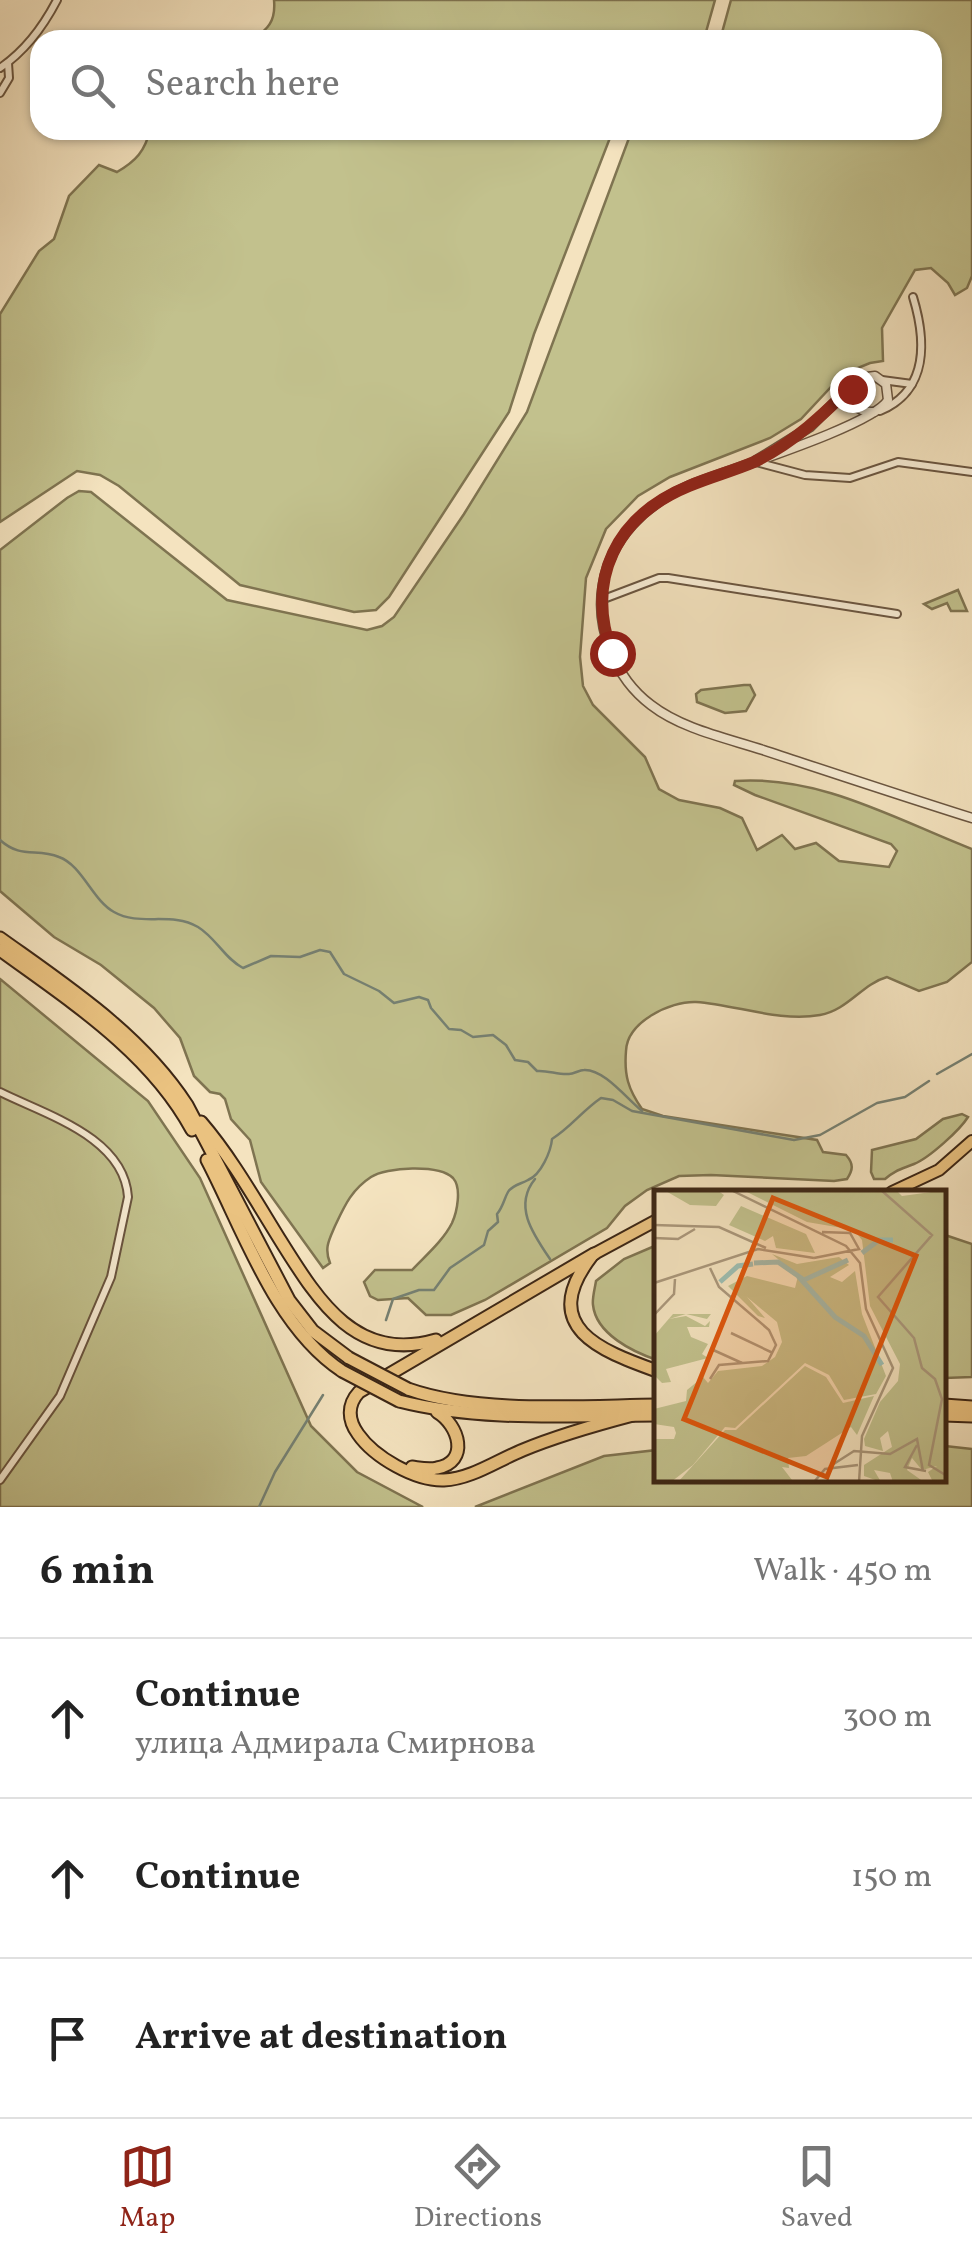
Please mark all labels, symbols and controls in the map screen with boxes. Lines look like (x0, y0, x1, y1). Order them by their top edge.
search box (30, 30, 942, 140)
icon: search (65, 58, 120, 113)
text: Search here (145, 59, 340, 112)
route end (830, 367, 876, 413)
route start (590, 631, 636, 677)
inset map (654, 1190, 947, 1482)
text: 6 min (40, 1543, 155, 1602)
text: Walk · 450 m (753, 1550, 932, 1594)
text: Continue (135, 1670, 300, 1723)
icon: ahead (40, 1691, 95, 1746)
text: 300 m (842, 1696, 932, 1740)
text: улица Адмирала Смирнова (135, 1723, 536, 1767)
icon: ahead (40, 1851, 95, 1906)
text: Continue (135, 1852, 300, 1905)
text: 150 m (851, 1856, 932, 1900)
icon: arrive (40, 2011, 95, 2066)
text: Arrive at destination (135, 2012, 508, 2065)
tab: Map (119, 2139, 175, 2238)
tab: Directions (414, 2139, 542, 2238)
tab: Saved (781, 2139, 853, 2238)

